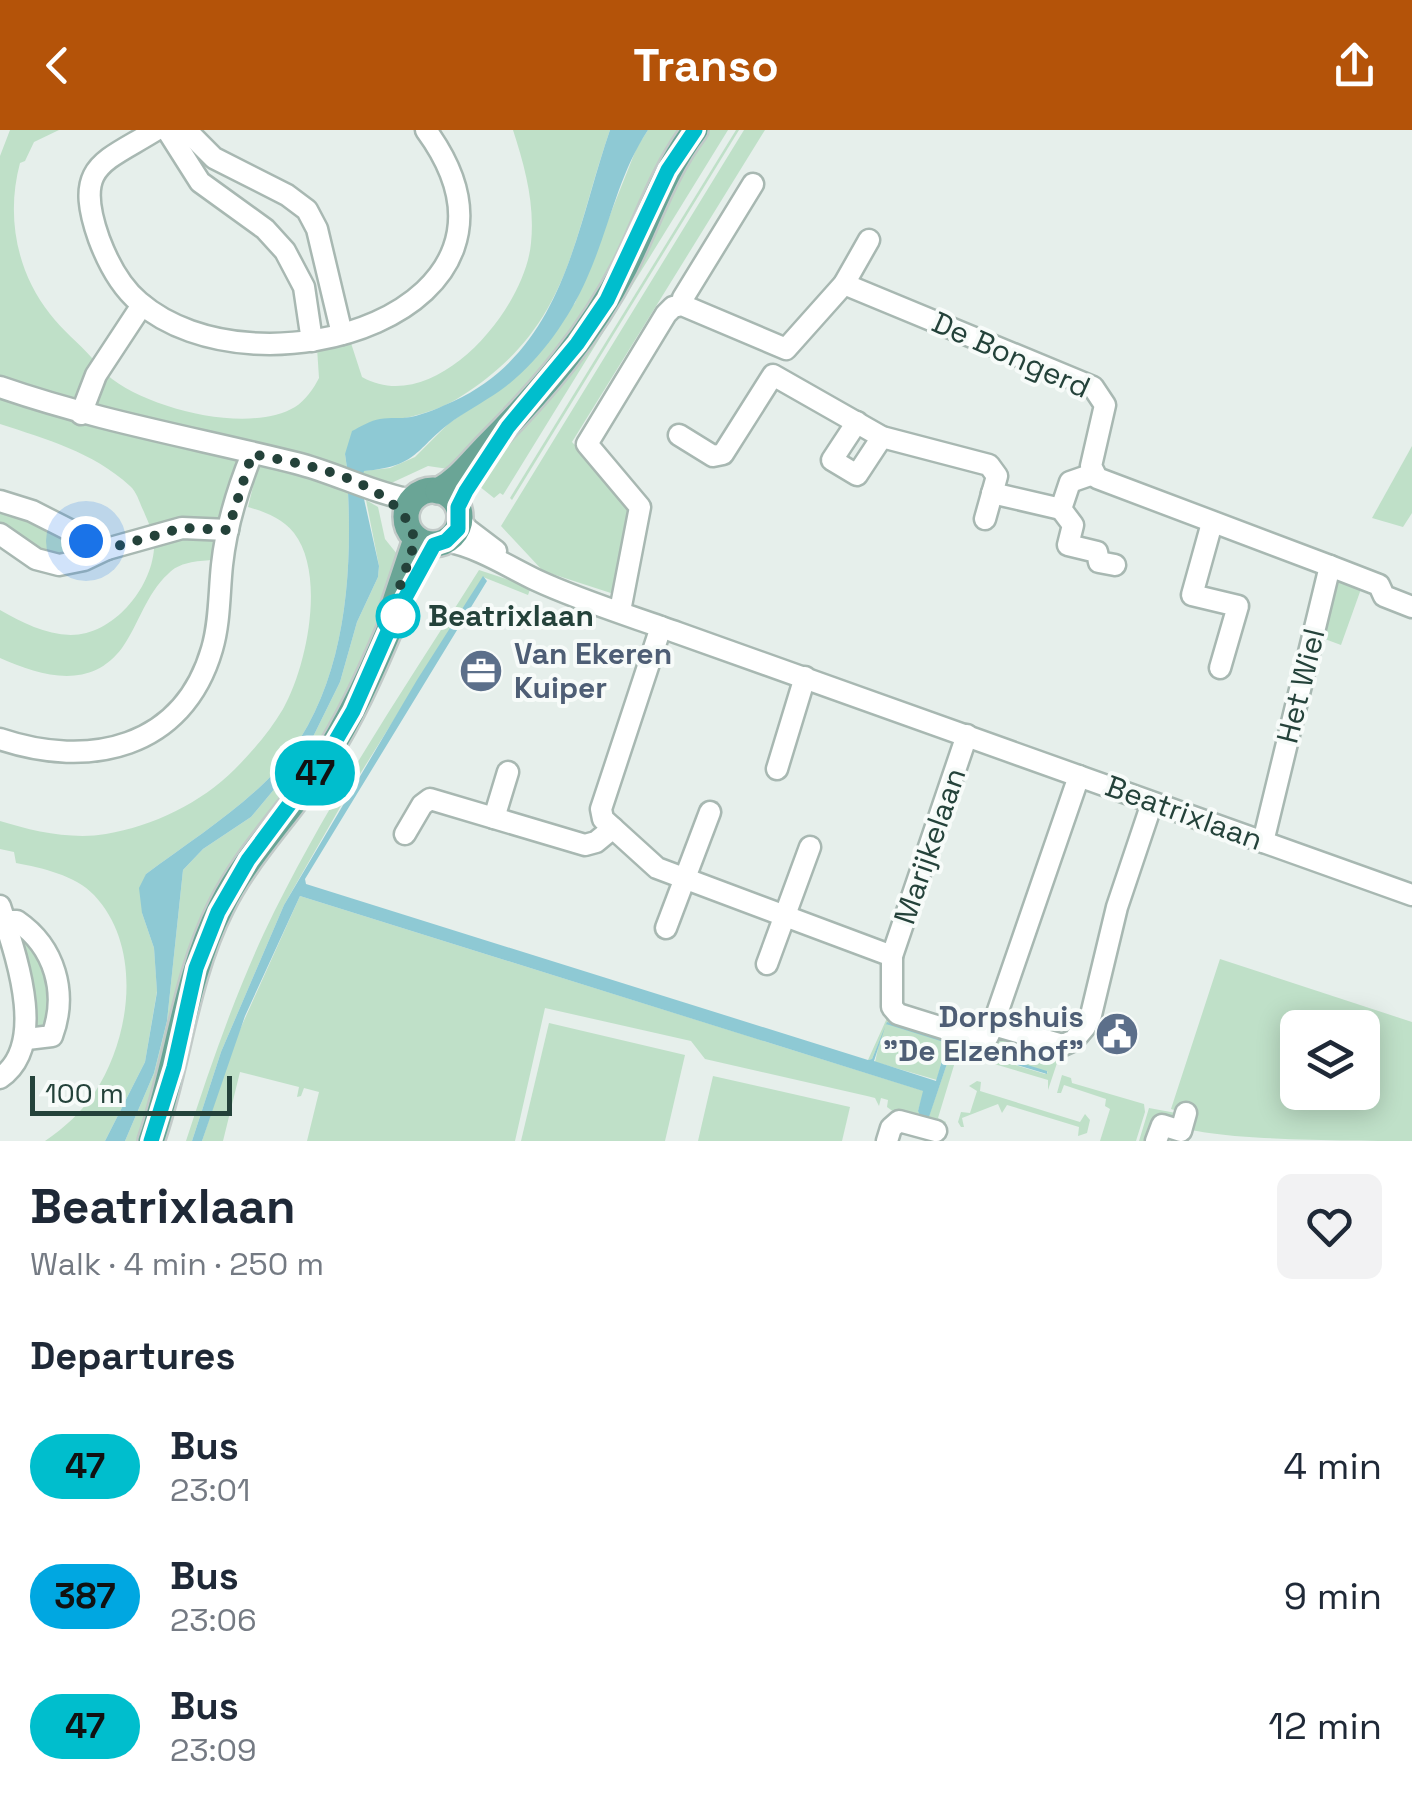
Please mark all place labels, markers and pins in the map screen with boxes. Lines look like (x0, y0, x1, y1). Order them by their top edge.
marker: Beatrixlaan (377, 595, 419, 637)
place label: Beatrixlaan (428, 596, 594, 635)
place label: Van Ekeren Kuiper (514, 634, 672, 707)
office icon: Van Ekeren Kuiper (458, 648, 504, 694)
place label: Dorpshuis "De Elzenhof" (883, 997, 1084, 1070)
public building icon: Dorpshuis "De Elzenhof" (1094, 1011, 1140, 1057)

